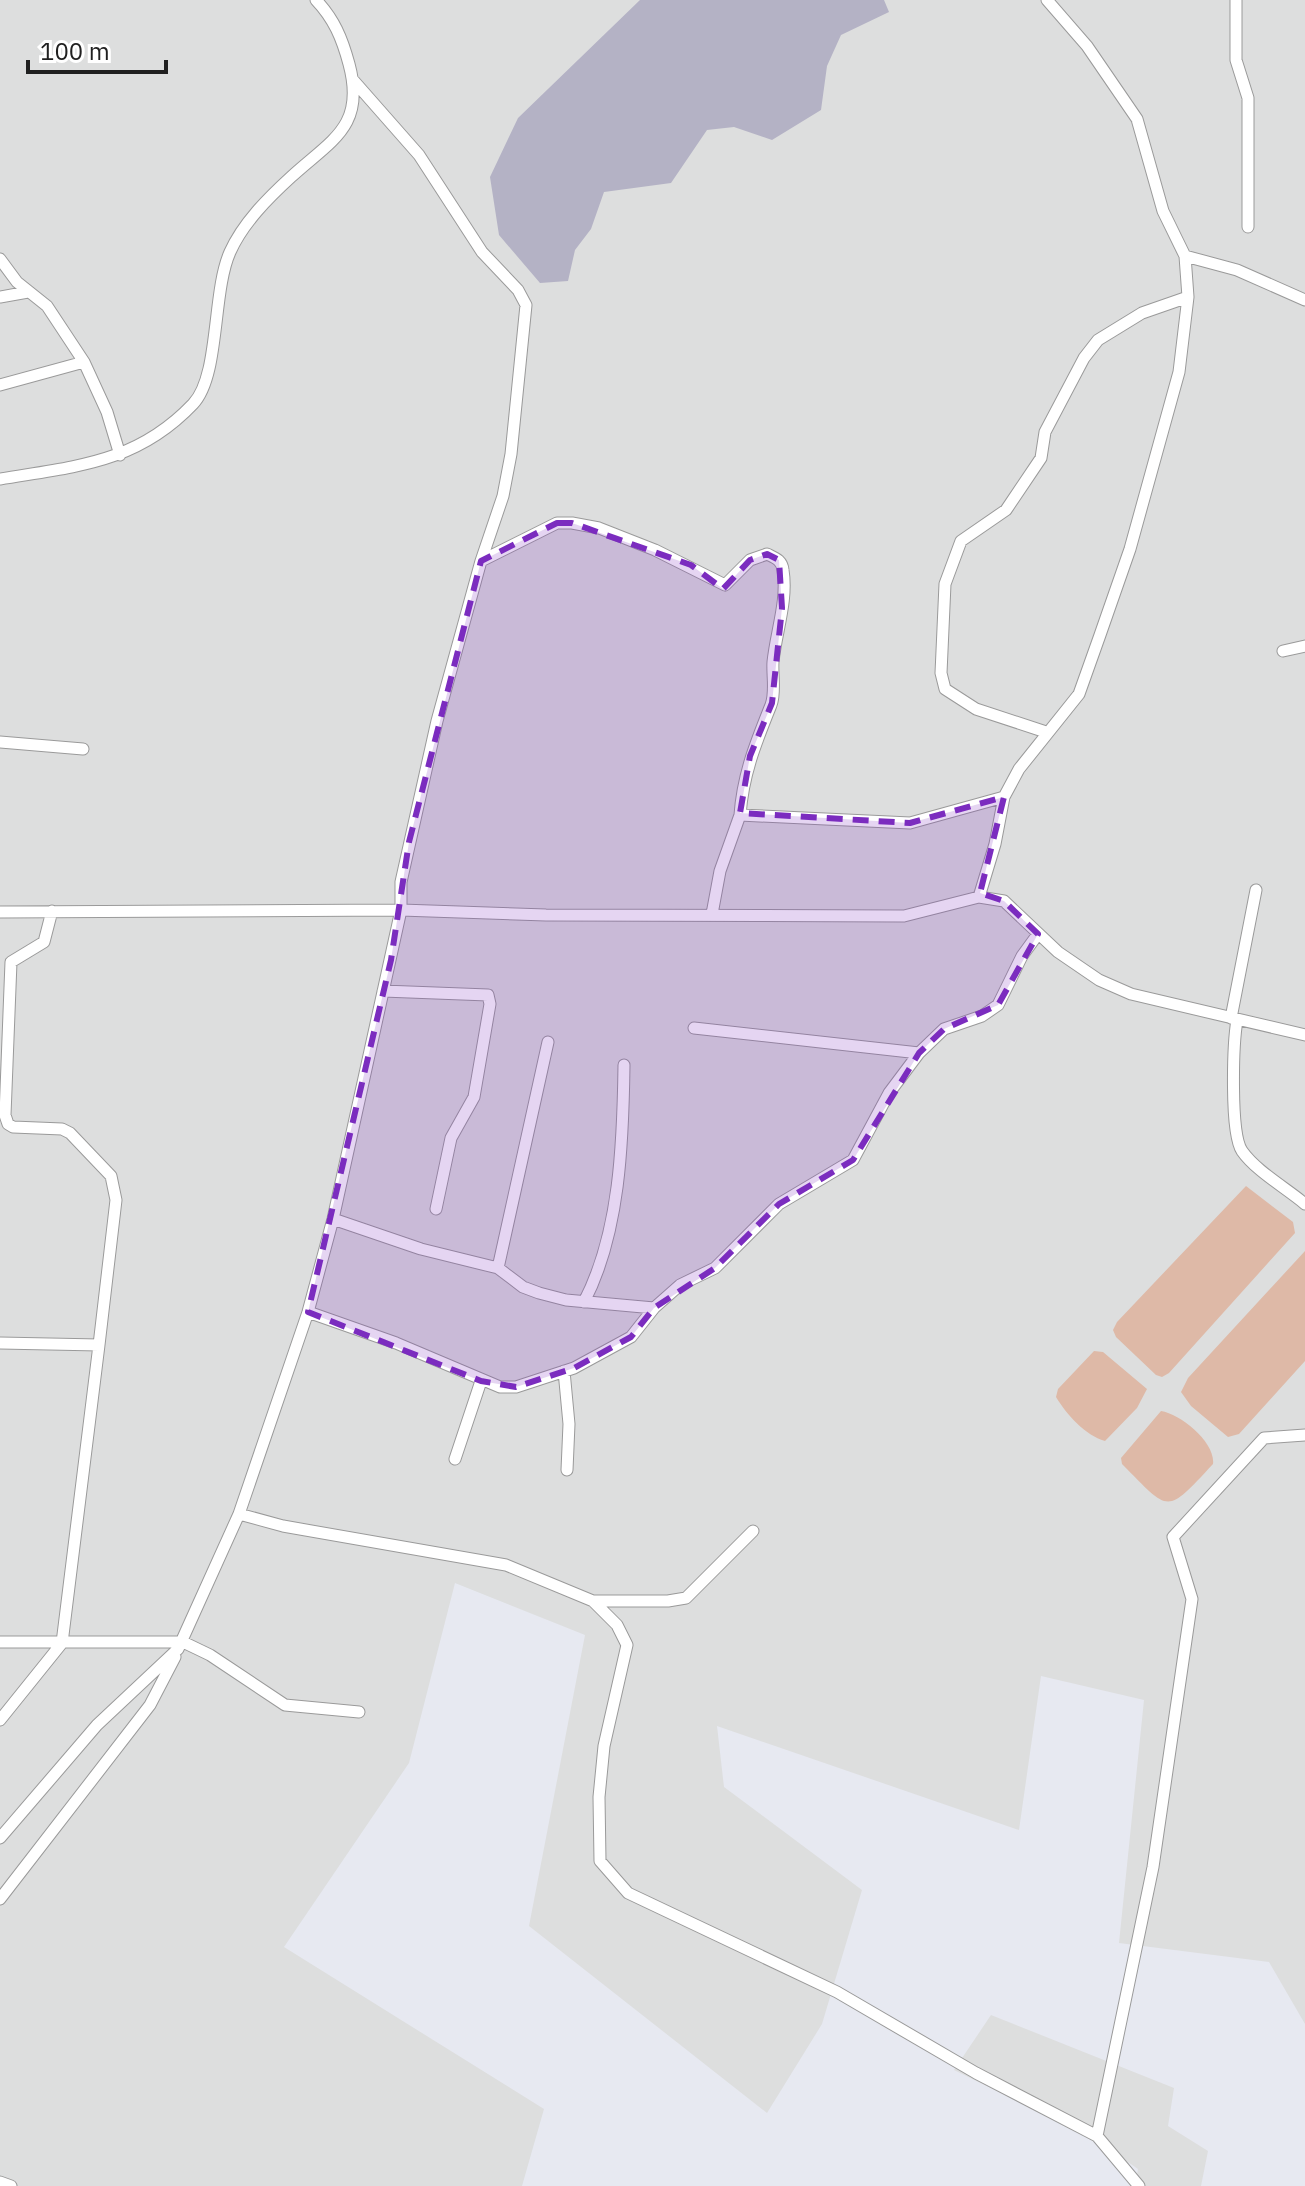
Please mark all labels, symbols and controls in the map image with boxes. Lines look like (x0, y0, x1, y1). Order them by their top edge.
scale bar (28, 24, 166, 74)
text: 100 m (40, 35, 110, 67)

